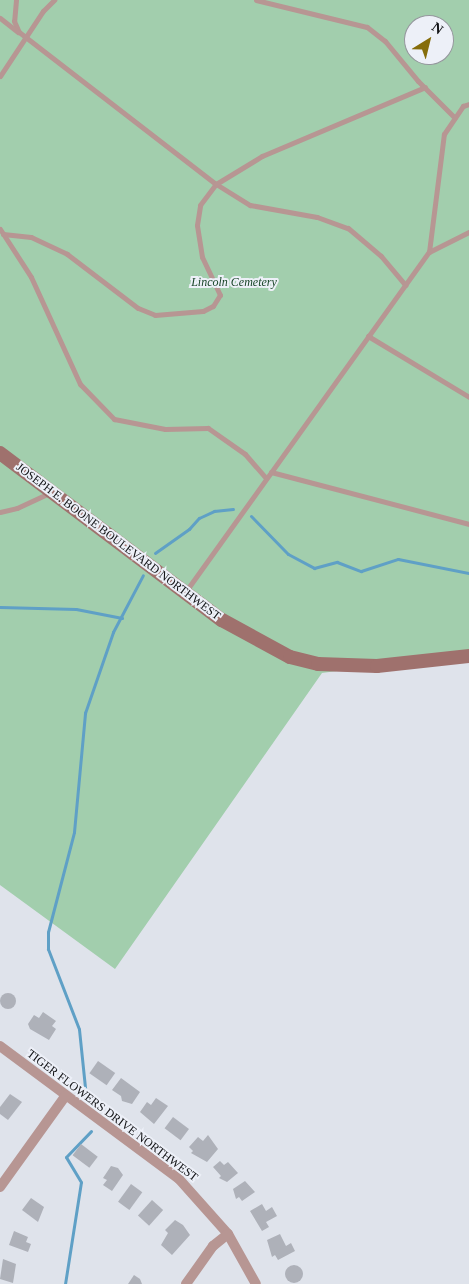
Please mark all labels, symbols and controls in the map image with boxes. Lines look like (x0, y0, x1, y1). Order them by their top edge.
north arrow (404, 15, 454, 65)
text: N (429, 19, 446, 37)
park label: Lincoln Cemetery (191, 276, 277, 290)
street label: JOSEPH E. BOONE BOULEVARD NORTHWEST (13, 460, 223, 624)
street label: TIGER FLOWERS DRIVE NORTHWEST (24, 1047, 200, 1185)

